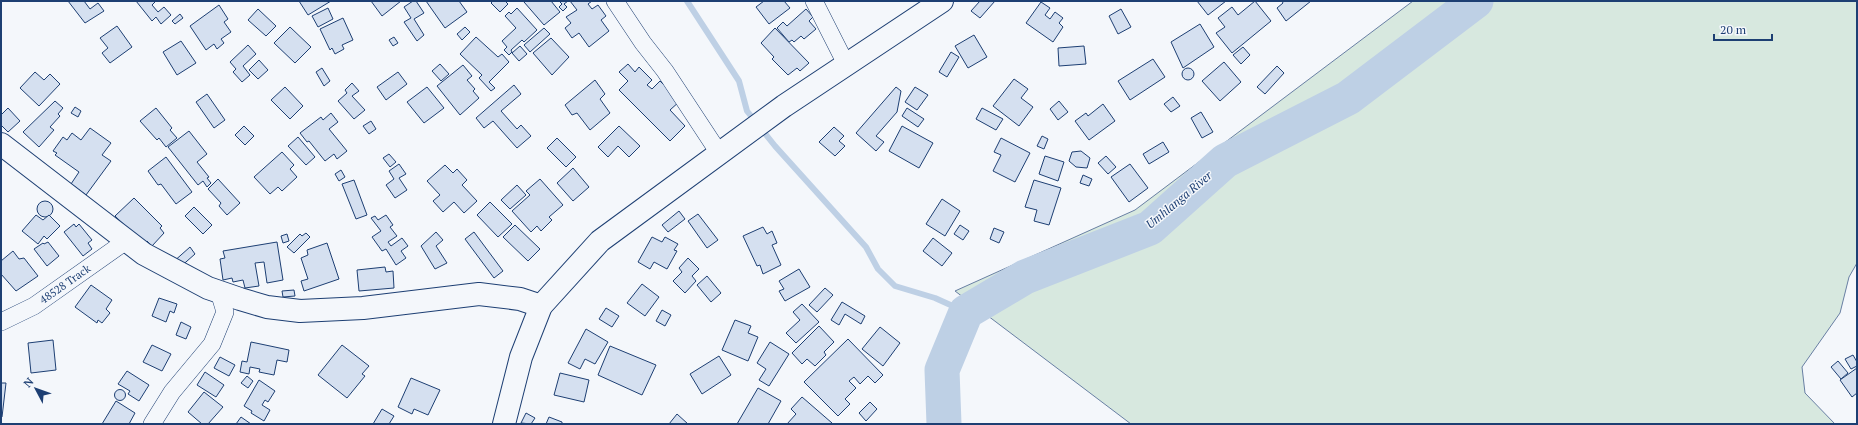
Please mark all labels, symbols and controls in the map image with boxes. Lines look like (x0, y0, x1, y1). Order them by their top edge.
scale bar (1714, 16, 1772, 42)
text: 20 m (1720, 22, 1747, 37)
water label: Umhlanga River (1143, 167, 1216, 232)
street label: 48528 Track (37, 261, 93, 307)
north arrow (16, 369, 56, 409)
text: N (20, 374, 37, 390)

